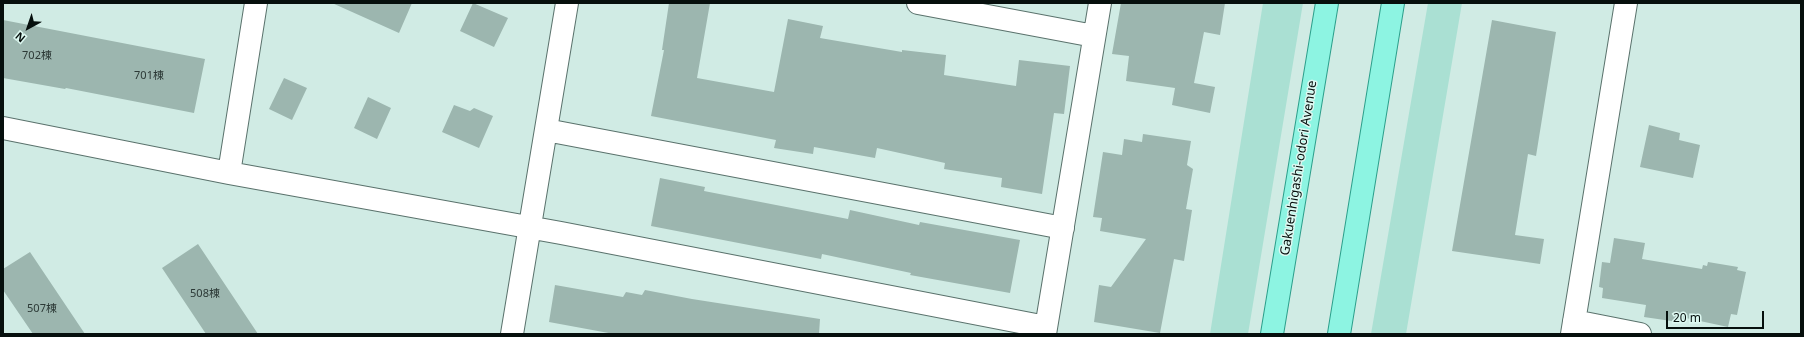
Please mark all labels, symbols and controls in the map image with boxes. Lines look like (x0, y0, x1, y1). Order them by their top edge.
north arrow (8, 8, 48, 48)
text: N (12, 29, 28, 46)
house number: 702棟 (22, 49, 52, 63)
house number: 701棟 (134, 69, 164, 83)
street label: Gakuenhigashi-odori Avenue (1277, 79, 1321, 257)
house number: 508棟 (190, 287, 220, 301)
house number: 507棟 (27, 302, 57, 316)
scale bar (1668, 303, 1766, 329)
text: 20 m (1673, 309, 1701, 326)

